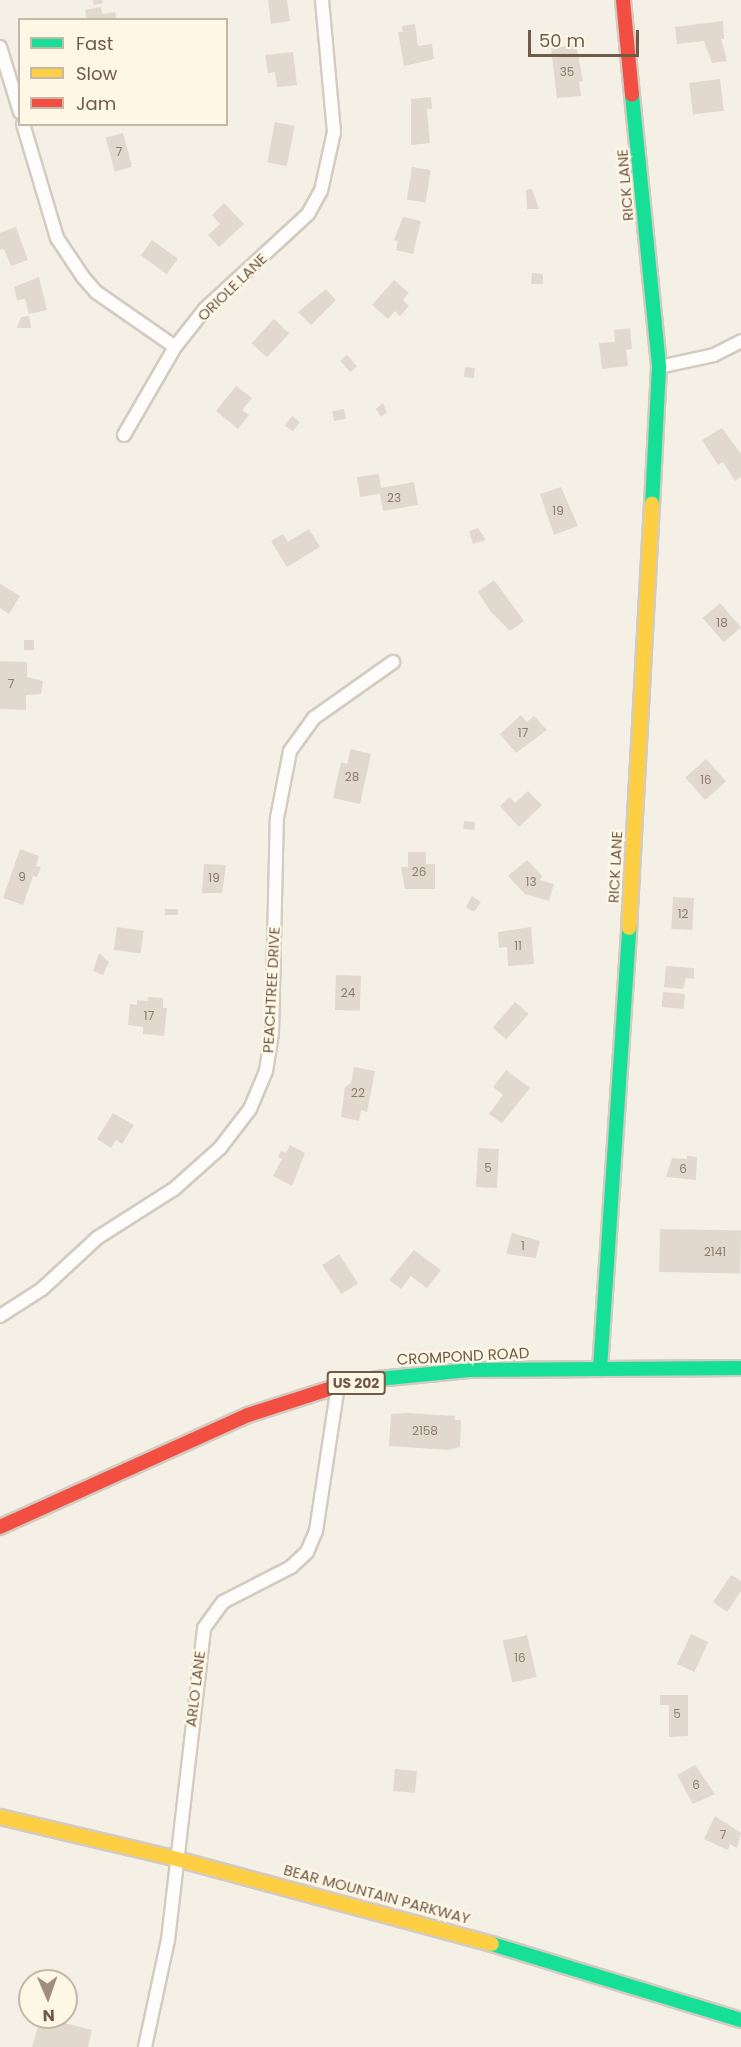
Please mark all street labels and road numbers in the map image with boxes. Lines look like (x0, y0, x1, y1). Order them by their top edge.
street label: RICK LANE (613, 148, 637, 222)
street label: ORIOLE LANE (194, 249, 270, 325)
street label: RICK LANE (604, 830, 626, 904)
street label: PEACHTREE DRIVE (259, 926, 283, 1054)
street label: CROMPOND ROAD (396, 1344, 530, 1368)
road number: US 202 (326, 1372, 386, 1394)
street label: ARLO LANE (181, 1650, 209, 1728)
street label: BEAR MOUNTAIN PARKWAY (282, 1860, 472, 1928)

